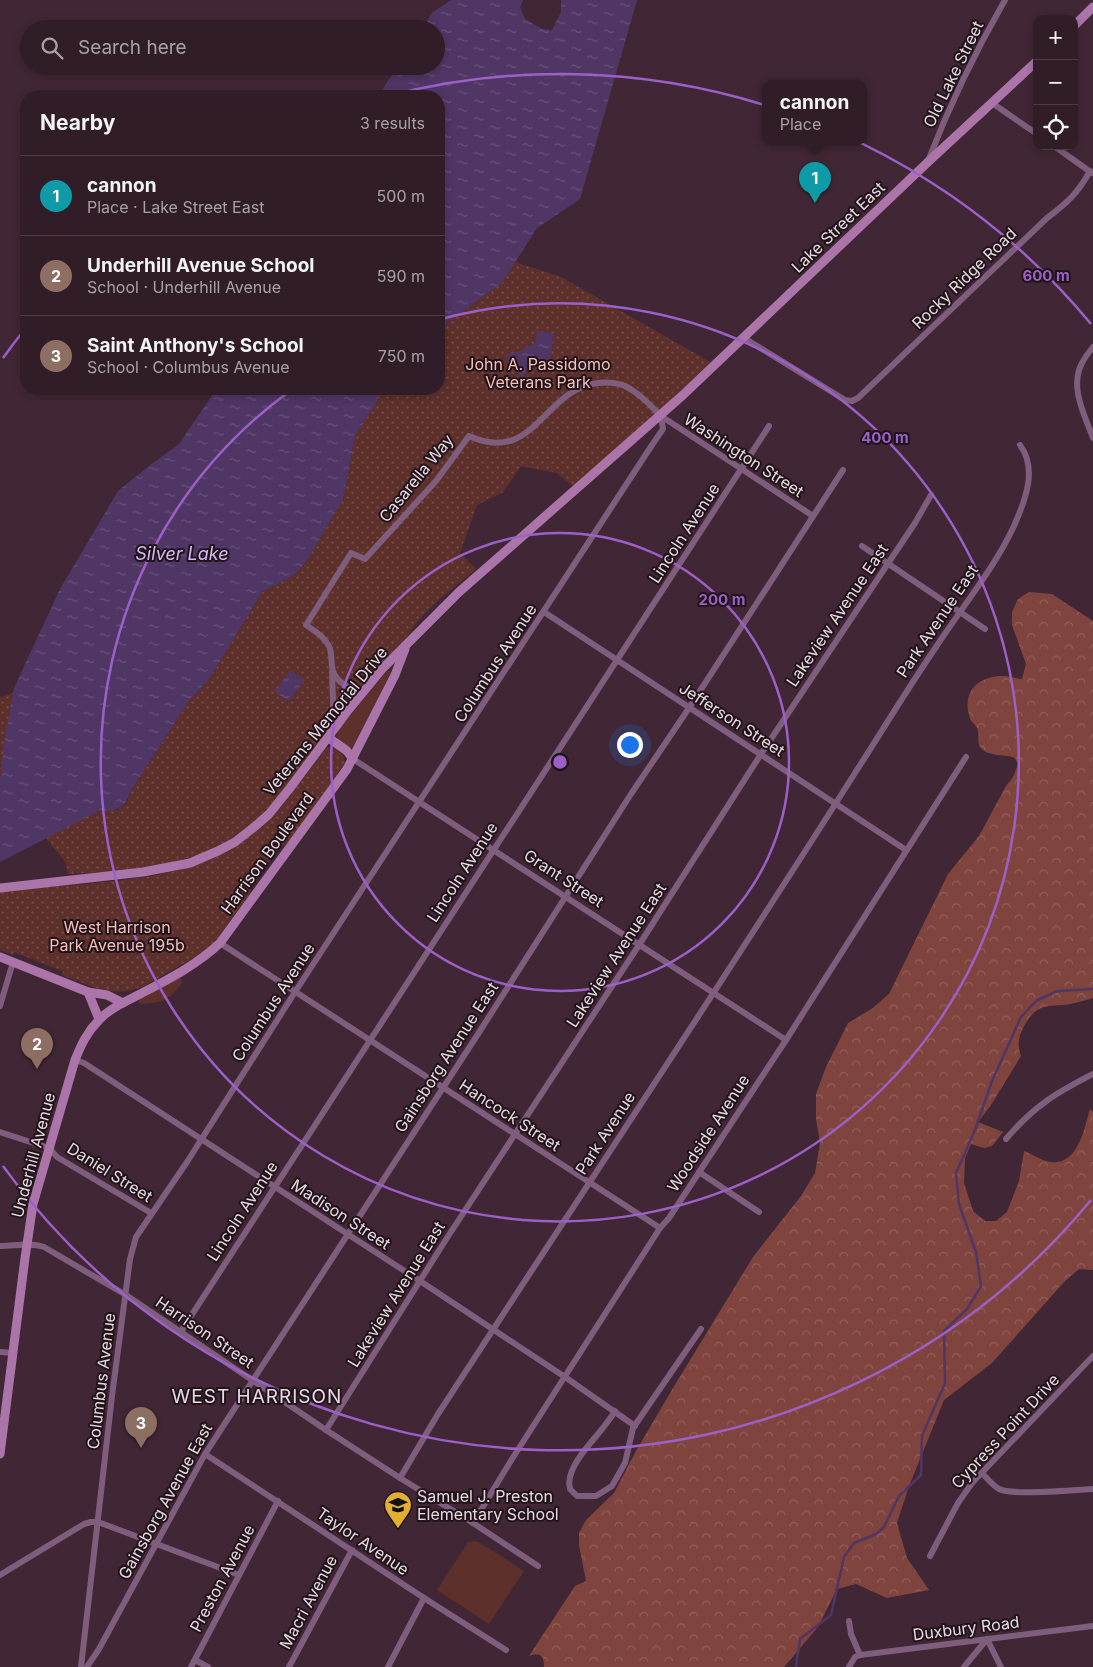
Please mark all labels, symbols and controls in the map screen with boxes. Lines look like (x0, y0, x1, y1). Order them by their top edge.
map controls (1033, 15, 1078, 150)
button: + (1033, 15, 1078, 60)
street label: Old Lake Street (919, 18, 987, 130)
search box (20, 20, 445, 75)
icon: search (38, 34, 66, 62)
text: Search here (78, 36, 187, 59)
button: − (1033, 60, 1078, 105)
popup (762, 80, 867, 145)
text: cannon (780, 91, 849, 114)
button: locate (1033, 105, 1078, 150)
text: Nearby (40, 110, 115, 135)
text: 3 results (360, 113, 425, 133)
text: Place (780, 114, 821, 134)
pin: 1 (799, 162, 831, 203)
text: cannon (87, 174, 157, 197)
street label: Lake Street East (787, 177, 889, 277)
text: 1 (53, 186, 59, 206)
text: 500 m (377, 186, 425, 206)
text: Place · Lake Street East (87, 197, 264, 217)
street label: Rocky Ridge Road (908, 223, 1020, 333)
text: Underhill Avenue School (87, 254, 314, 277)
text: 2 (51, 266, 61, 286)
text: 590 m (377, 266, 425, 286)
text: 600 m (1022, 266, 1070, 285)
text: School · Underhill Avenue (87, 277, 281, 297)
text: Saint Anthony's School (87, 334, 304, 357)
text: 3 (51, 346, 61, 366)
text: 750 m (378, 346, 425, 366)
park label: John A. Passidomo Veterans Park (465, 354, 611, 392)
text: School · Columbus Avenue (87, 357, 290, 377)
street label: Washington Street (680, 409, 808, 501)
text: 400 m (861, 428, 909, 447)
street label: Casarella Way (375, 430, 457, 526)
street label: Lincoln Avenue (644, 479, 724, 587)
street label: Lakeview Avenue East (782, 540, 892, 690)
water label: Silver Lake (135, 543, 229, 564)
street label: Park Avenue East (892, 561, 982, 681)
text: 200 m (699, 590, 745, 609)
street label: Columbus Avenue (449, 600, 541, 726)
street label: Veterans Memorial Drive (259, 642, 391, 800)
street label: Jefferson Street (676, 677, 788, 761)
your location (617, 732, 643, 758)
centre of rings (551, 753, 569, 771)
street label: Harrison Boulevard (216, 788, 318, 918)
street label: Lincoln Avenue (422, 818, 502, 926)
street label: Grant Street (520, 845, 608, 911)
street label: Lakeview Avenue East (562, 879, 670, 1031)
park label: West Harrison Park Avenue 195b (49, 917, 185, 955)
street label: Columbus Avenue (227, 939, 319, 1065)
street label: Gainsborg Avenue East (390, 978, 502, 1136)
pin: 2 (21, 1028, 53, 1069)
street label: Woodside Avenue (663, 1070, 753, 1196)
street label: Hancock Street (456, 1075, 564, 1155)
street label: Park Avenue (571, 1088, 639, 1178)
street label: Underhill Avenue (7, 1090, 59, 1220)
street label: Daniel Street (64, 1138, 156, 1206)
street label: Lincoln Avenue (202, 1157, 282, 1265)
street label: Madison Street (288, 1175, 394, 1253)
street label: Lakeview Avenue East (343, 1217, 449, 1371)
street label: Harrison Street (152, 1292, 258, 1372)
street label: Columbus Avenue (83, 1312, 119, 1450)
street label: Cypress Point Drive (947, 1370, 1063, 1492)
district label: WEST HARRISON (172, 1385, 342, 1408)
pin: 3 (125, 1407, 157, 1448)
street label: Gainsborg Avenue East (114, 1420, 216, 1582)
place label: Samuel J. Preston Elementary School (417, 1486, 559, 1524)
school or university icon: Samuel J. Preston Elementary School (383, 1490, 413, 1529)
street label: Taylor Avenue (313, 1503, 413, 1579)
street label: Preston Avenue (185, 1521, 259, 1635)
street label: Macri Avenue (275, 1552, 341, 1652)
street label: Duxbury Road (912, 1612, 1020, 1644)

